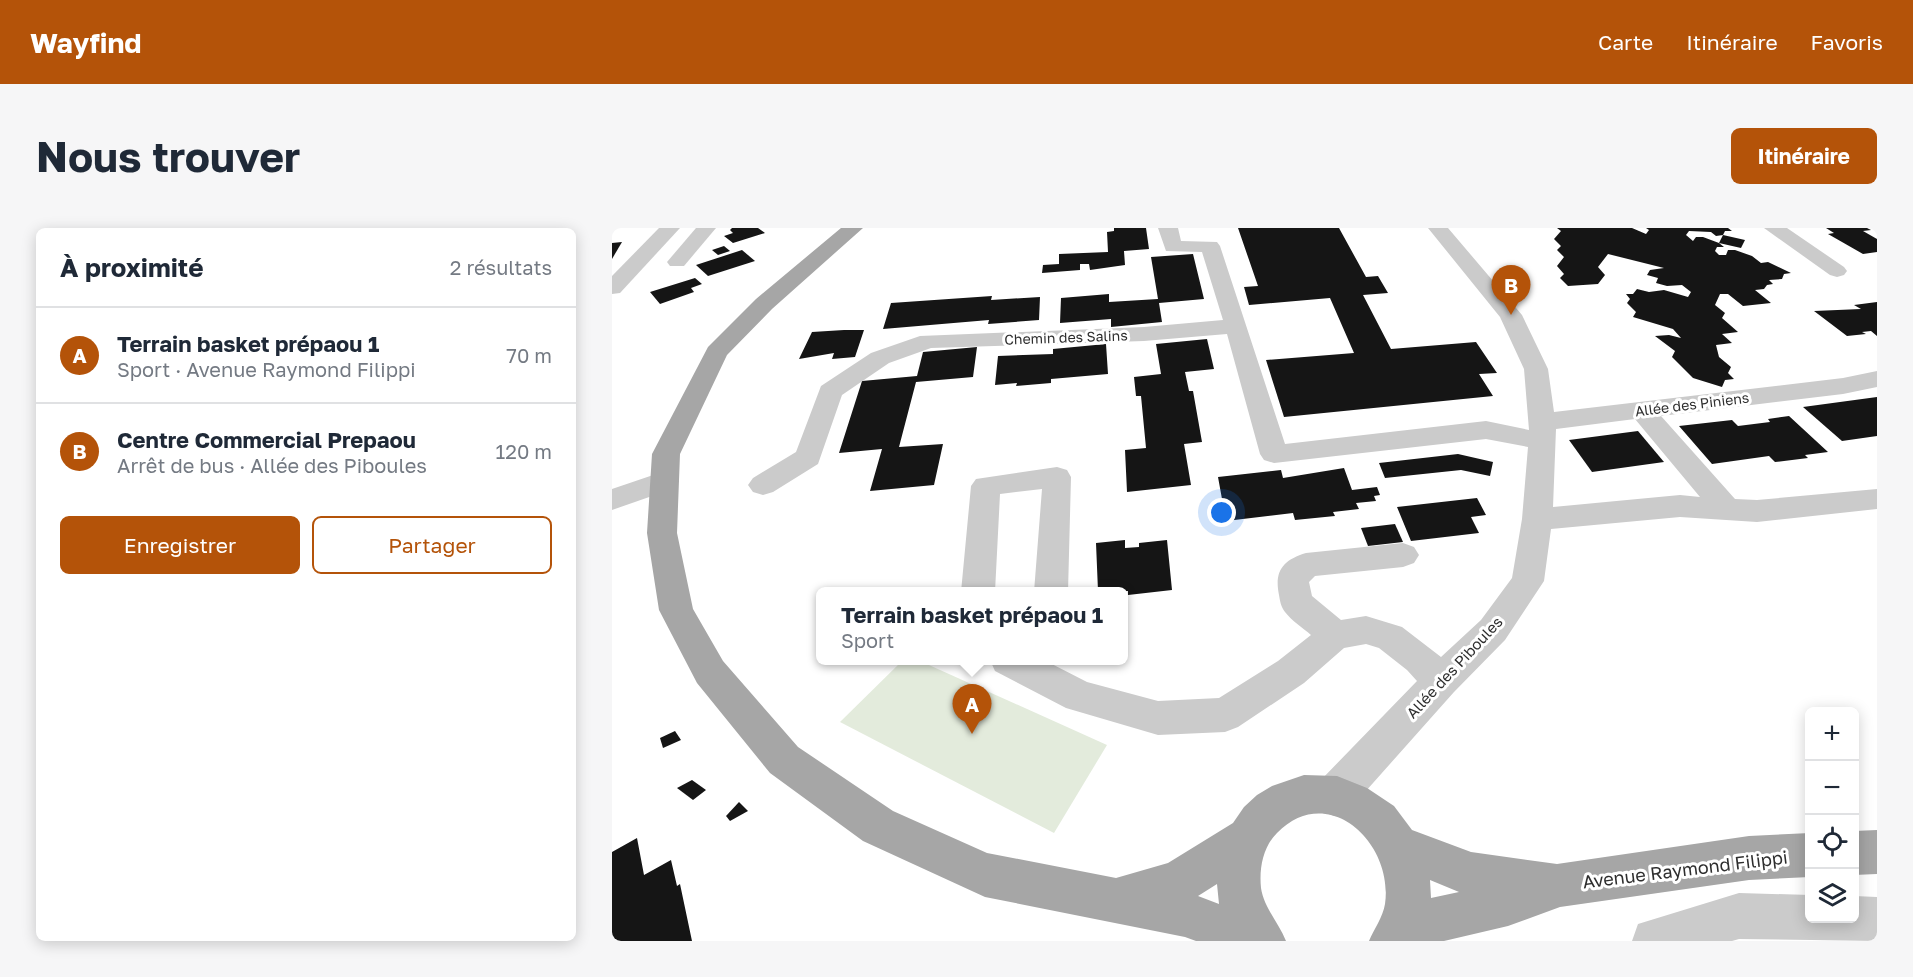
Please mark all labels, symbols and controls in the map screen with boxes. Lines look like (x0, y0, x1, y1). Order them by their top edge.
text: Wayfind (30, 26, 142, 59)
text: Carte (1598, 29, 1653, 55)
text: Itinéraire (1686, 29, 1778, 55)
text: Favoris (1811, 29, 1883, 55)
button: Itinéraire (1731, 128, 1877, 184)
text: Nous trouver (36, 131, 300, 181)
text: À proximité (60, 252, 204, 283)
text: 2 résultats (450, 255, 552, 279)
pin: B (1492, 266, 1530, 315)
street label: Chemin des Salins (1004, 326, 1128, 348)
text: Terrain basket prépaou 1 (117, 330, 379, 357)
text: A (72, 343, 87, 367)
text: 70 m (506, 343, 552, 367)
text: Sport · Avenue Raymond Filippi (117, 357, 416, 381)
street label: Allée des Piniens (1634, 389, 1750, 419)
text: Centre Commercial Prepaou (117, 426, 416, 453)
text: B (72, 439, 87, 463)
text: 120 m (496, 439, 552, 463)
text: Arrêt de bus · Allée des Piboules (117, 453, 427, 477)
your location (1207, 498, 1236, 527)
button: Enregistrer (60, 516, 300, 574)
button: Partager (312, 516, 552, 574)
popup (816, 587, 1128, 665)
text: Terrain basket prépaou 1 (841, 601, 1103, 628)
street label: Allée des Piboules (1402, 612, 1506, 722)
text: Sport (841, 628, 894, 652)
pin: A (952, 684, 992, 734)
map controls (1805, 707, 1859, 923)
button: + (1805, 707, 1859, 761)
button: − (1805, 761, 1859, 815)
button: locate (1805, 815, 1859, 869)
street label: Avenue Raymond Filippi (1581, 846, 1789, 892)
button: layers (1805, 869, 1859, 923)

